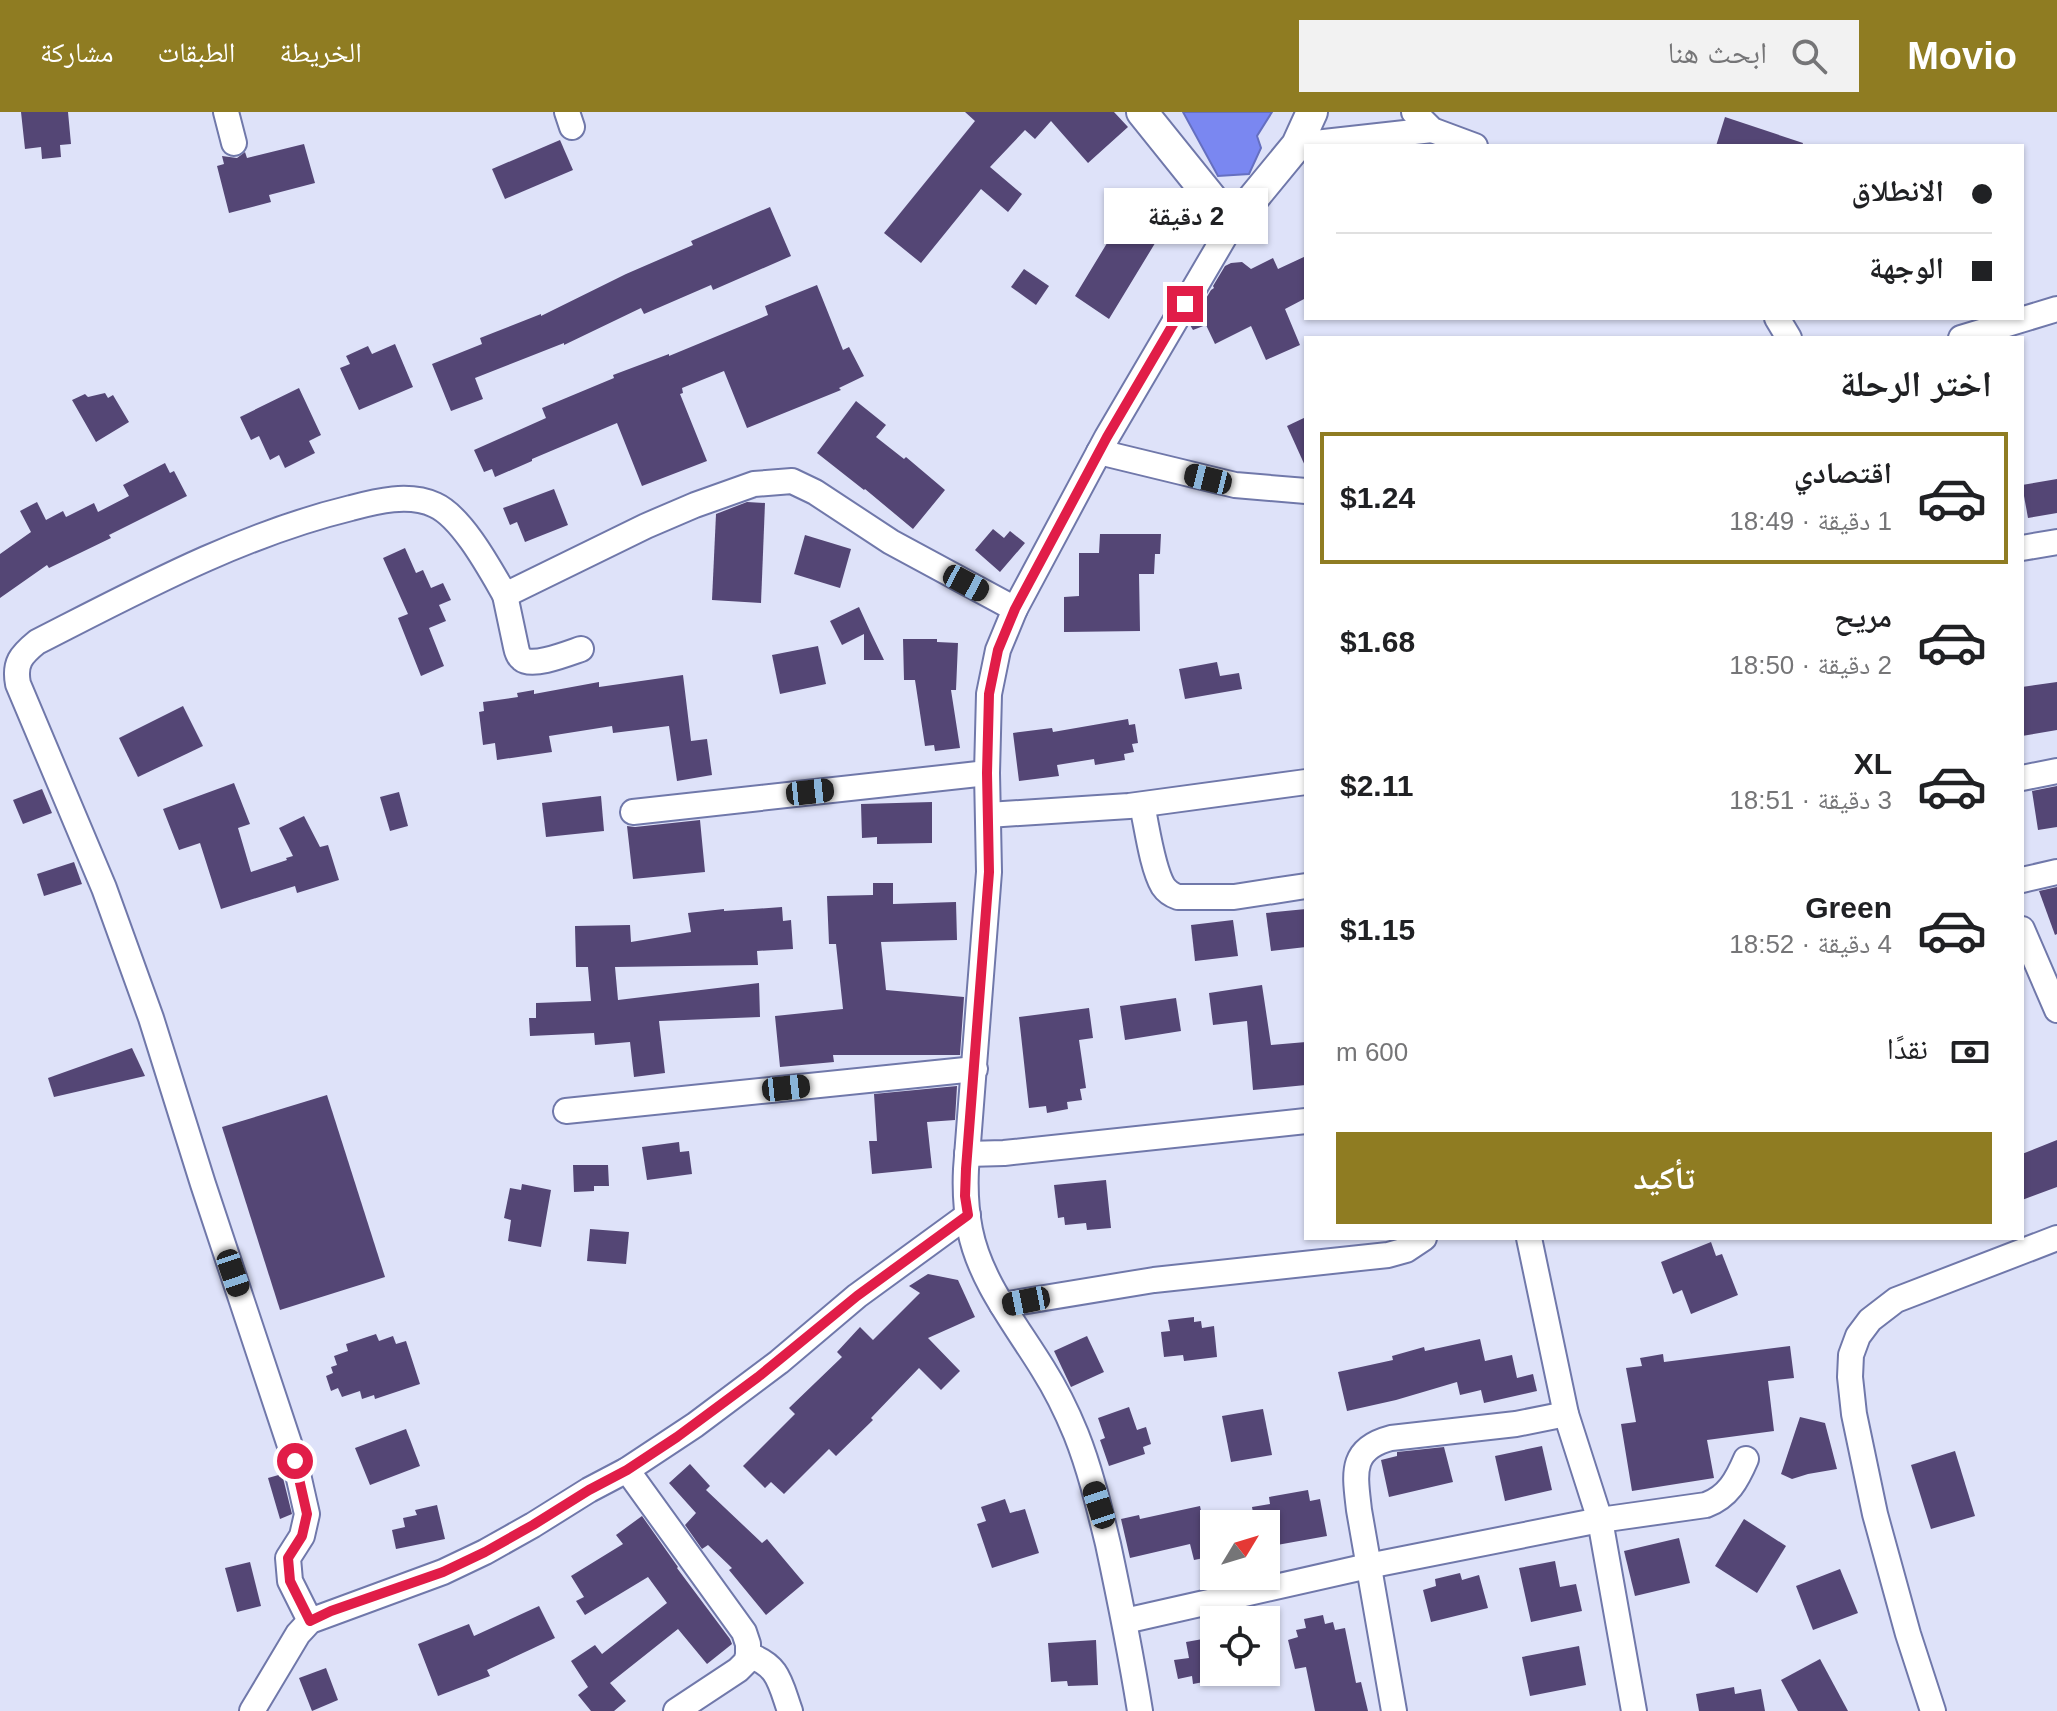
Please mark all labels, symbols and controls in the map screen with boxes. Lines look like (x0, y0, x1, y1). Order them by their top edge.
search box (1299, 20, 1859, 92)
icon: search (1787, 34, 1831, 78)
text: Movio (1907, 35, 2017, 77)
text: ابحث هنا (1667, 36, 1767, 69)
text: مشاركة (40, 37, 114, 68)
text: الطبقات (158, 37, 235, 68)
text: الخريطة (279, 37, 362, 68)
text: الانطلاق (1851, 174, 1944, 207)
callout: 2 دقيقة (1103, 188, 1267, 244)
text: 2 دقيقة (1148, 201, 1224, 231)
text: الوجهة (1869, 251, 1944, 284)
route end (1167, 286, 1203, 322)
text: اختر الرحلة (1840, 363, 1992, 404)
text: اقتصادي (1794, 456, 1892, 489)
car (1182, 462, 1234, 496)
icon: car (1916, 462, 1988, 534)
text: $1.24 (1340, 481, 1415, 514)
text: 1 دقيقة · 18:49 (1729, 506, 1892, 536)
car (939, 561, 993, 605)
text: مريح (1834, 600, 1892, 633)
icon: car (1916, 606, 1988, 678)
text: $1.68 (1340, 625, 1415, 658)
text: 2 دقيقة · 18:50 (1729, 650, 1892, 680)
text: XL (1854, 747, 1892, 780)
icon: car (1916, 750, 1988, 822)
text: $2.11 (1340, 769, 1413, 802)
car (785, 778, 835, 806)
text: 3 دقيقة · 18:51 (1729, 785, 1892, 815)
text: Green (1805, 891, 1892, 924)
icon: car (1916, 894, 1988, 966)
text: $1.15 (1340, 913, 1415, 946)
text: 4 دقيقة · 18:52 (1729, 929, 1892, 959)
icon: cash (1948, 1030, 1992, 1074)
text: نقدًا (1887, 1032, 1928, 1065)
text: 600 m (1336, 1037, 1408, 1067)
car (761, 1074, 811, 1102)
button: تأكيد (1336, 1132, 1992, 1224)
car (214, 1246, 252, 1300)
car (1000, 1285, 1052, 1317)
route start (277, 1443, 313, 1479)
car (1080, 1478, 1118, 1532)
north arrow (1200, 1510, 1280, 1590)
map controls (1200, 1510, 1280, 1686)
button: locate (1200, 1606, 1280, 1686)

